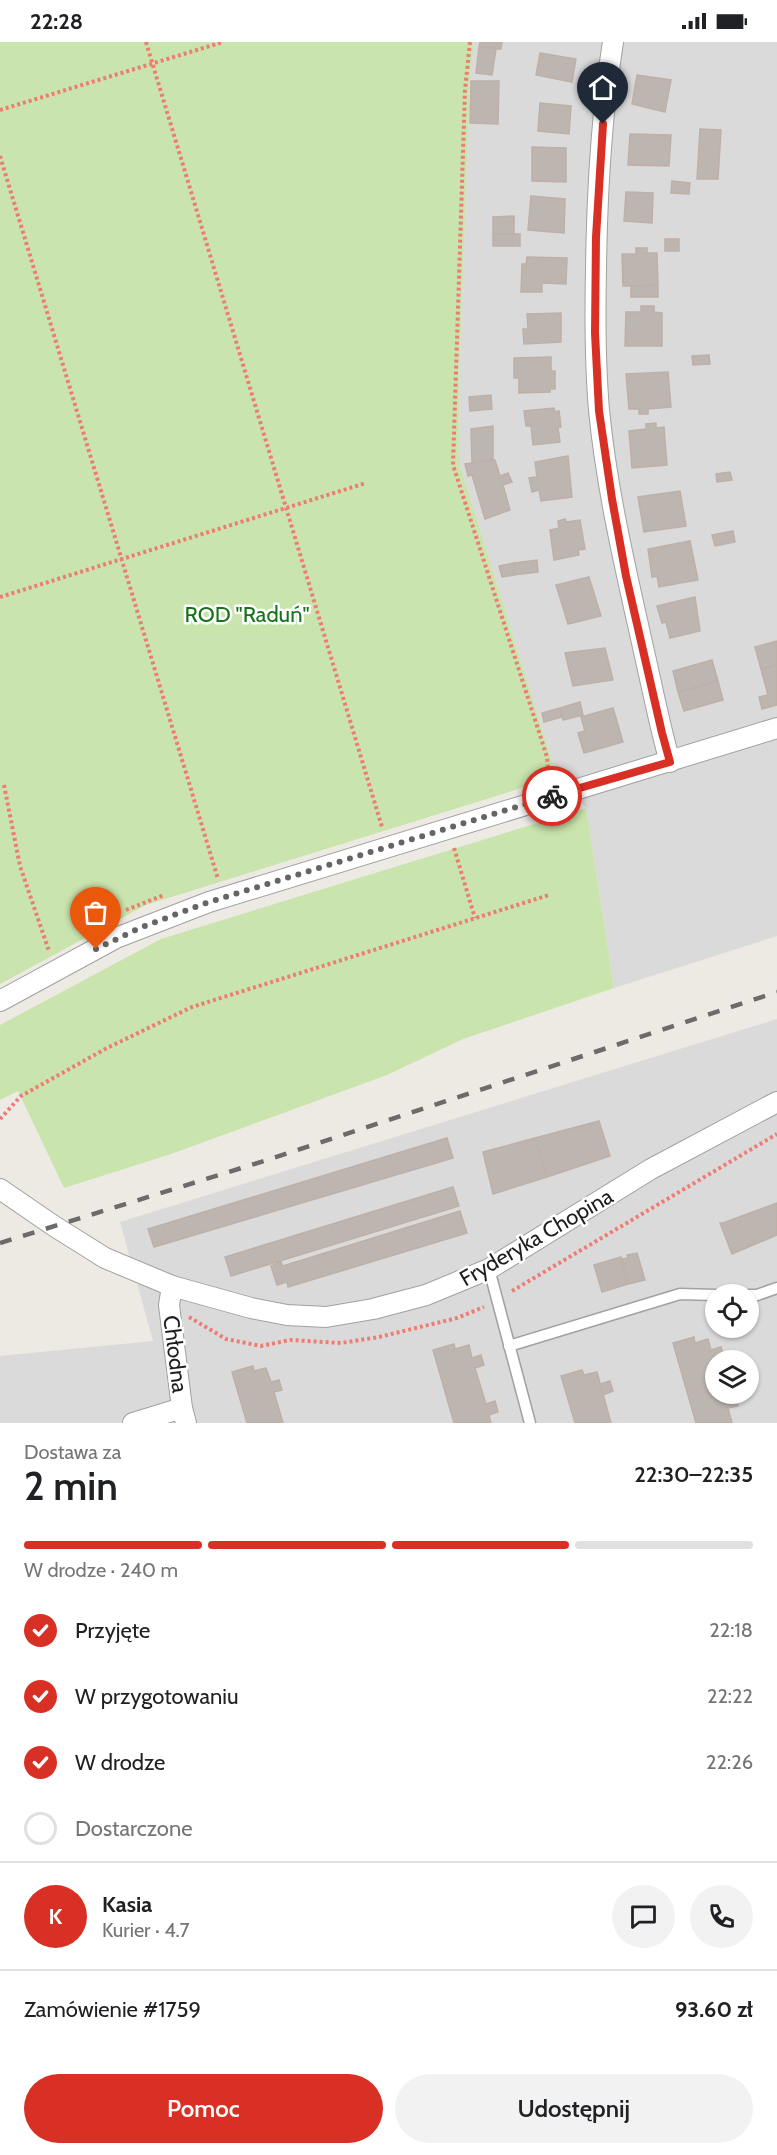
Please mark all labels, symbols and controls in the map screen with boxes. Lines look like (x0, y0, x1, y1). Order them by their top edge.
text: 22:28 (30, 8, 83, 35)
pin (577, 62, 628, 124)
icon: home (586, 71, 619, 104)
park label: ROD "Raduń" (184, 601, 310, 628)
courier (522, 766, 582, 826)
icon: bike (536, 780, 569, 813)
pin (70, 887, 121, 949)
icon: bag (79, 896, 112, 929)
street label: Fryderyka Chopina (455, 1182, 618, 1292)
map controls (705, 1284, 759, 1404)
button: locate (705, 1284, 759, 1338)
street label: Chłodna (157, 1314, 194, 1395)
button: layers (705, 1350, 759, 1404)
text: Dostawa za (24, 1440, 121, 1464)
text: 22:30–22:35 (634, 1461, 753, 1488)
text: 2 min (24, 1462, 118, 1510)
text: W drodze · 240 m (24, 1558, 178, 1582)
icon: check (24, 1614, 57, 1647)
text: Przyjęte (75, 1617, 150, 1644)
text: 22:18 (709, 1618, 753, 1642)
icon: check (24, 1680, 57, 1713)
text: W przygotowaniu (75, 1683, 238, 1710)
text: 22:22 (707, 1684, 753, 1708)
icon: check (24, 1746, 57, 1779)
text: W drodze (75, 1749, 165, 1776)
text: 22:26 (706, 1750, 753, 1774)
text: Dostarczone (75, 1815, 192, 1842)
button: chat (612, 1885, 675, 1948)
button: phone (690, 1885, 753, 1948)
text: Kasia (102, 1891, 152, 1918)
text: K (49, 1903, 62, 1930)
text: Kurier · 4.7 (102, 1918, 190, 1942)
text: Zamówienie #1759 (24, 1996, 201, 2023)
text: 93.60 zł (675, 1996, 753, 2023)
button: Pomoc (24, 2074, 383, 2143)
button: Udostępnij (395, 2074, 753, 2143)

